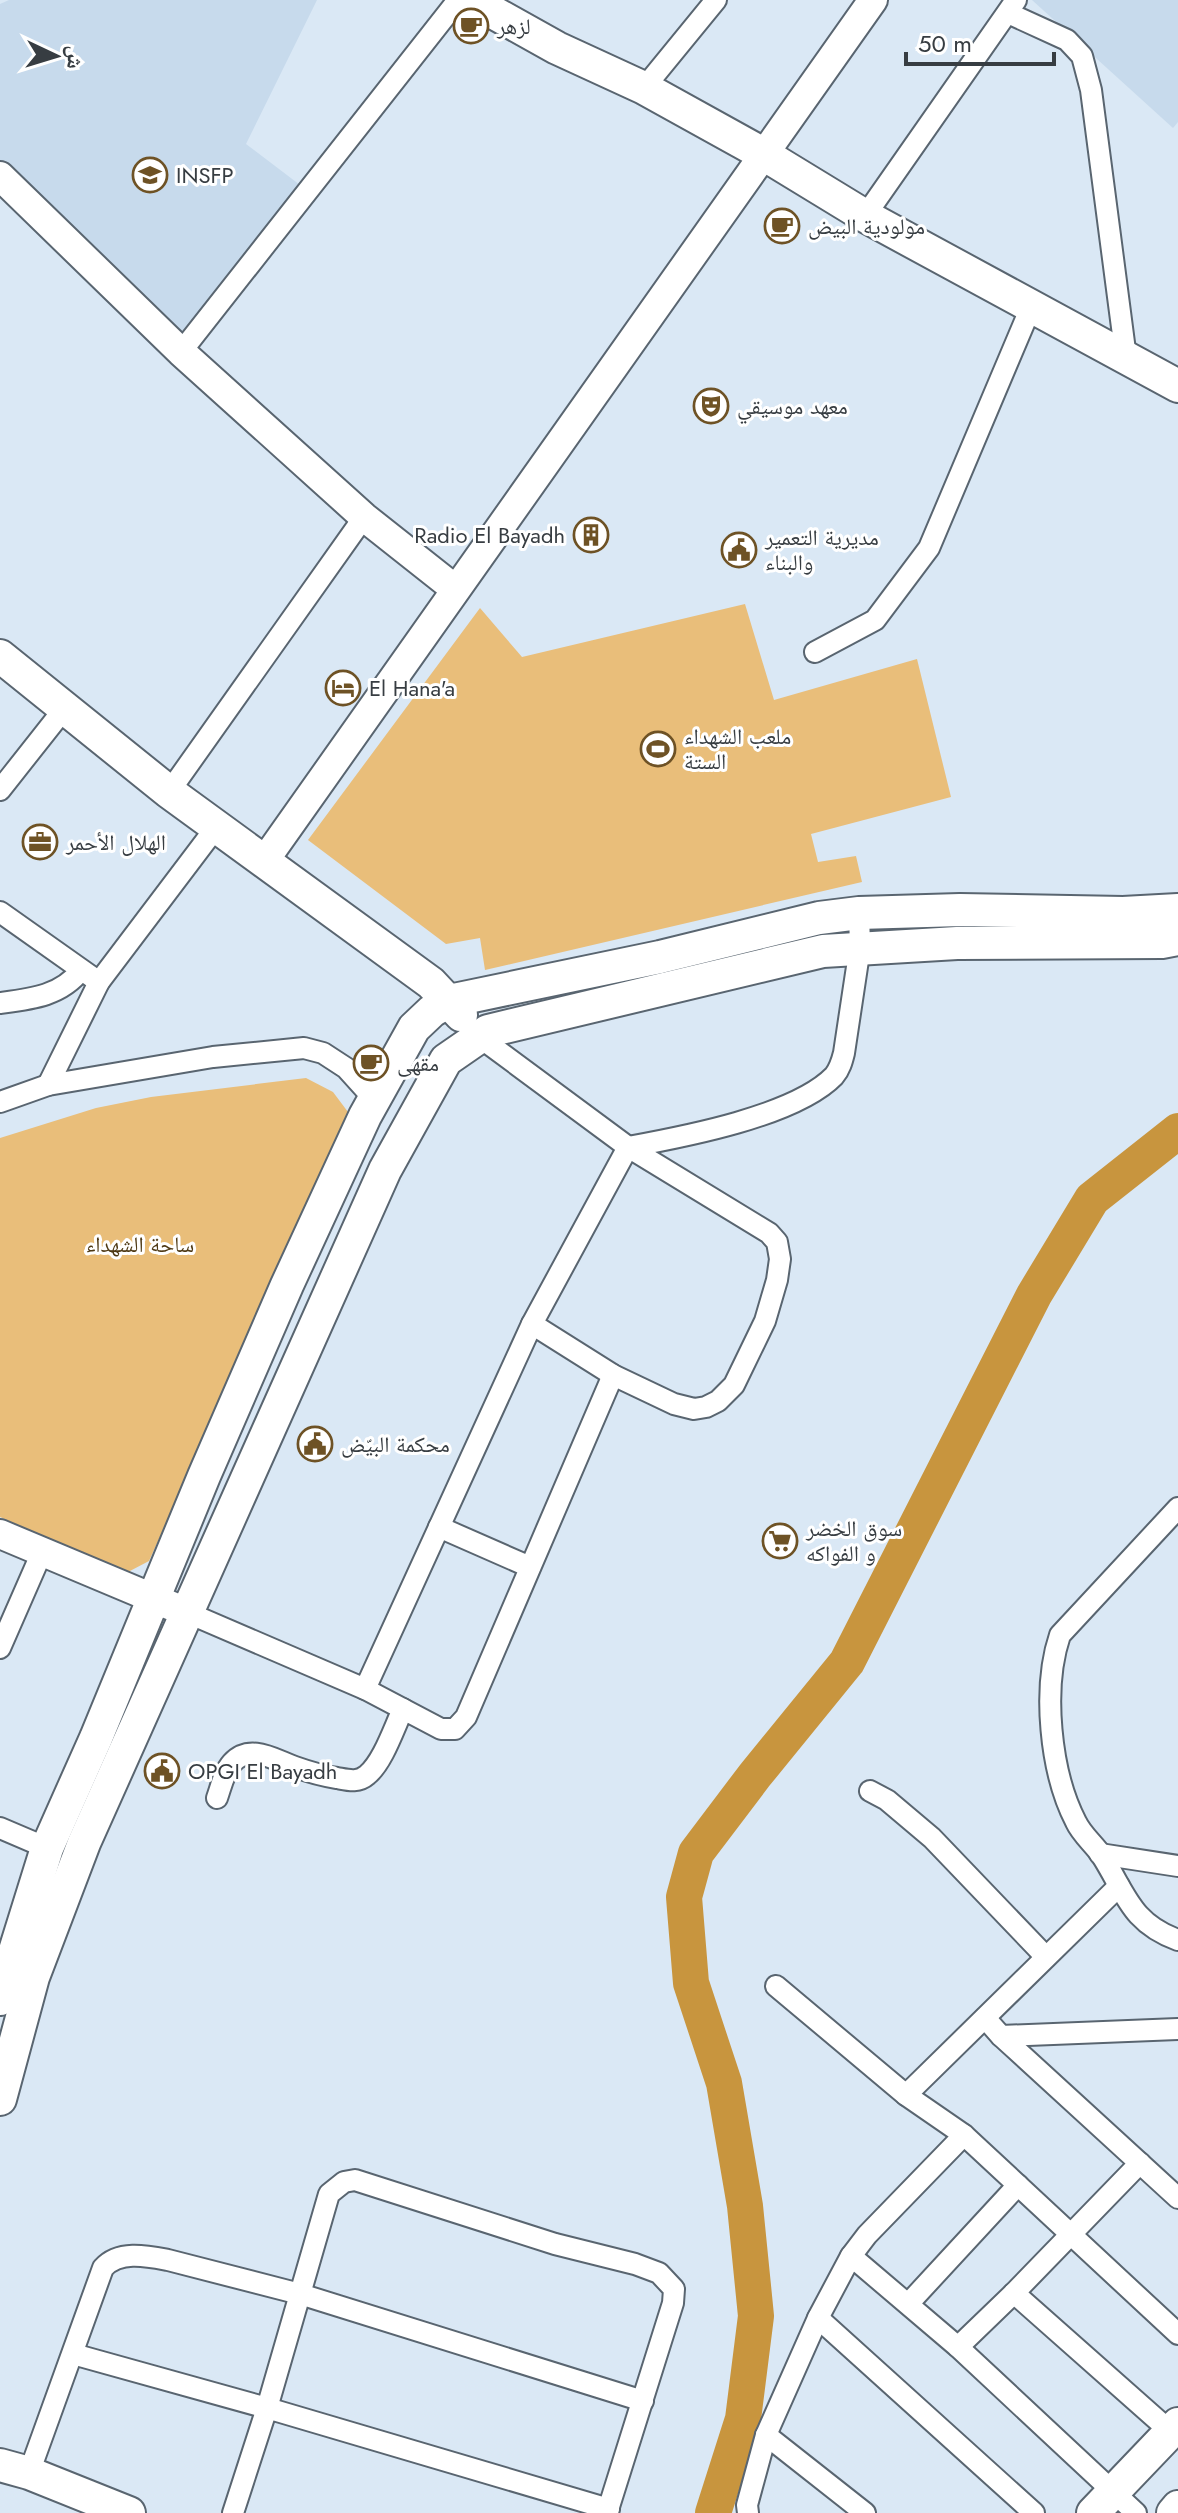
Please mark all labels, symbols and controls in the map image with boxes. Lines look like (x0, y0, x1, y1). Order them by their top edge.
cafe icon: لزهر (452, 7, 490, 45)
place label: لزهر (496, 10, 531, 42)
north arrow (16, 16, 96, 96)
scale bar (906, 16, 1054, 66)
text: 50 m (918, 26, 972, 61)
text: ش (59, 45, 93, 70)
school or university icon: INSFP (131, 156, 169, 194)
place label: INSFP (176, 159, 234, 191)
cafe icon: مولودية البيض (763, 207, 801, 245)
place label: مولودية البيض (808, 210, 925, 242)
theatre icon: معهد موسيقي (692, 387, 730, 425)
place label: معهد موسيقي (737, 390, 848, 424)
building icon: Radio El Bayadh (572, 516, 610, 554)
place label: Radio El Bayadh (414, 519, 565, 551)
place label: مديرية التعمير والبناء (764, 521, 879, 578)
public building icon: مديرية التعمير والبناء (720, 531, 758, 569)
hotel icon: El Hana'a (324, 669, 362, 707)
place label: El Hana'a (369, 672, 455, 704)
place label: ملعب الشهداء الستة (684, 720, 791, 777)
sports icon: ملعب الشهداء الستة (639, 730, 677, 768)
office icon: الهلال الأحمر (21, 823, 59, 861)
place label: الهلال الأحمر (65, 826, 166, 858)
cafe icon: مقهى (352, 1044, 390, 1082)
place label: مقهى (397, 1047, 439, 1079)
park label: ساحة الشهداء (86, 1228, 194, 1260)
public building icon: محكمة البيّض (296, 1425, 334, 1463)
place label: محكمة البيّض (341, 1428, 450, 1460)
place label: سوق الخضر و الفواكه (805, 1512, 902, 1569)
supermarket icon: سوق الخضر و الفواكه (761, 1522, 799, 1560)
public building icon: OPGI El Bayadh (143, 1752, 181, 1790)
place label: OPGI El Bayadh (188, 1755, 337, 1787)

